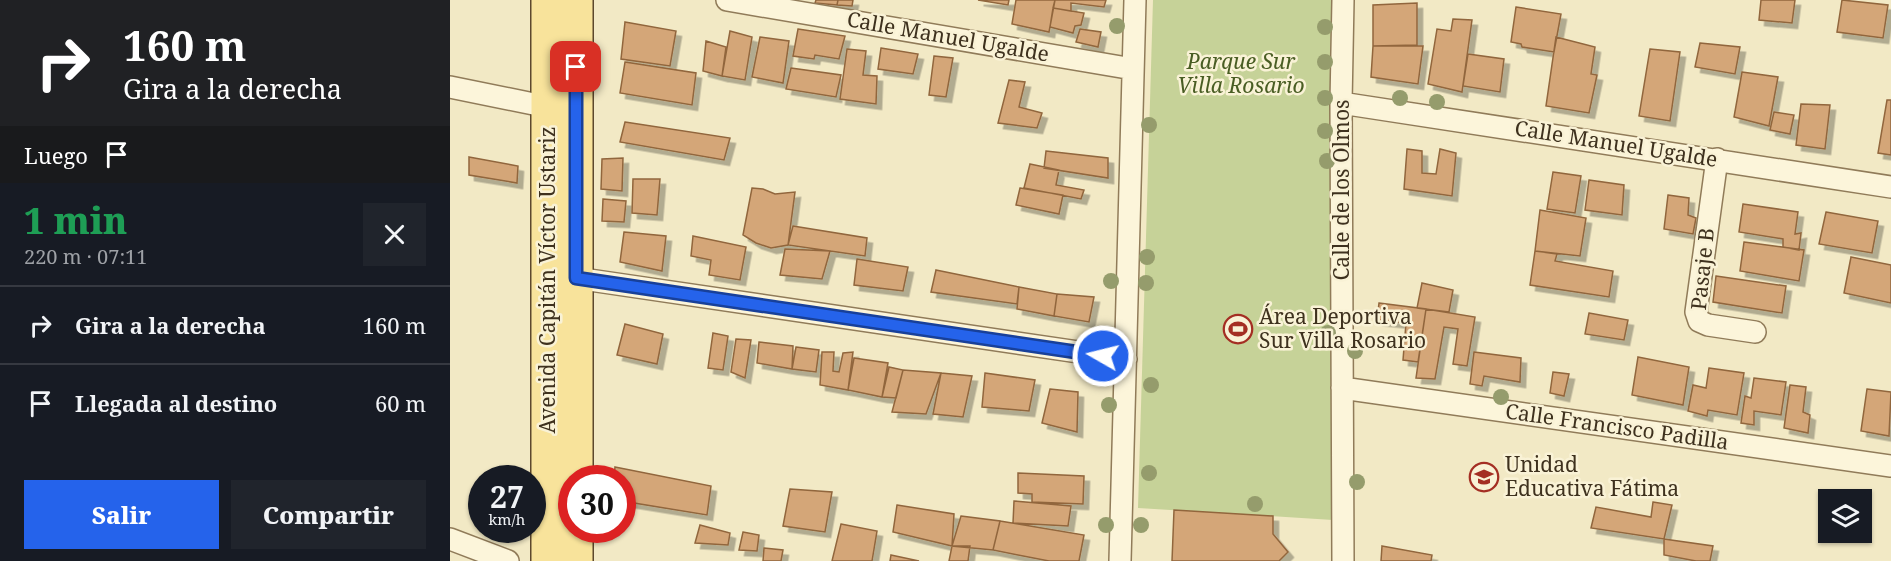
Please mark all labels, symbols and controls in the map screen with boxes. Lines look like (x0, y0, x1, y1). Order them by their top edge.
street label: Calle Manuel Ugalde (845, 4, 1051, 68)
text: 160 m (123, 16, 247, 73)
icon: right (24, 24, 102, 102)
pin (550, 41, 601, 92)
park label: Parque Sur Villa Rosario (1177, 47, 1305, 99)
icon: arrive (559, 50, 592, 83)
text: Gira a la derecha (123, 70, 342, 107)
street label: Calle de los Olmos (1327, 99, 1355, 281)
street label: Calle Manuel Ugalde (1513, 113, 1720, 173)
street label: Avenida Capitán Víctor Ustariz (533, 126, 561, 434)
icon: arrive (100, 138, 133, 171)
text: Luego (24, 140, 88, 170)
text: 1 min (24, 196, 127, 245)
button: close (363, 203, 426, 266)
street label: Pasaje B (1684, 226, 1720, 311)
text: 220 m · 07:11 (24, 243, 147, 270)
place label: Área Deportiva Sur Villa Rosario (1259, 302, 1426, 354)
icon: right (24, 309, 57, 342)
text: Gira a la derecha (75, 310, 266, 340)
text: 160 m (363, 310, 426, 340)
sports icon: Área Deportiva Sur Villa Rosario (1222, 313, 1254, 345)
position arrow (1071, 324, 1135, 388)
icon: arrive (24, 387, 57, 420)
text: Llegada al destino (75, 388, 277, 418)
text: 60 m (375, 388, 426, 418)
street label: Calle Francisco Padilla (1504, 396, 1731, 456)
place label: Unidad Educativa Fátima (1505, 450, 1679, 502)
school or university icon: Unidad Educativa Fátima (1468, 461, 1500, 493)
speed limit sign: 30 (558, 465, 636, 543)
text: 27 (490, 476, 524, 517)
button: Salir (24, 480, 219, 549)
button: Compartir (231, 480, 426, 549)
map controls (1818, 489, 1872, 543)
button: layers (1818, 489, 1872, 543)
text: km/h (489, 509, 525, 529)

